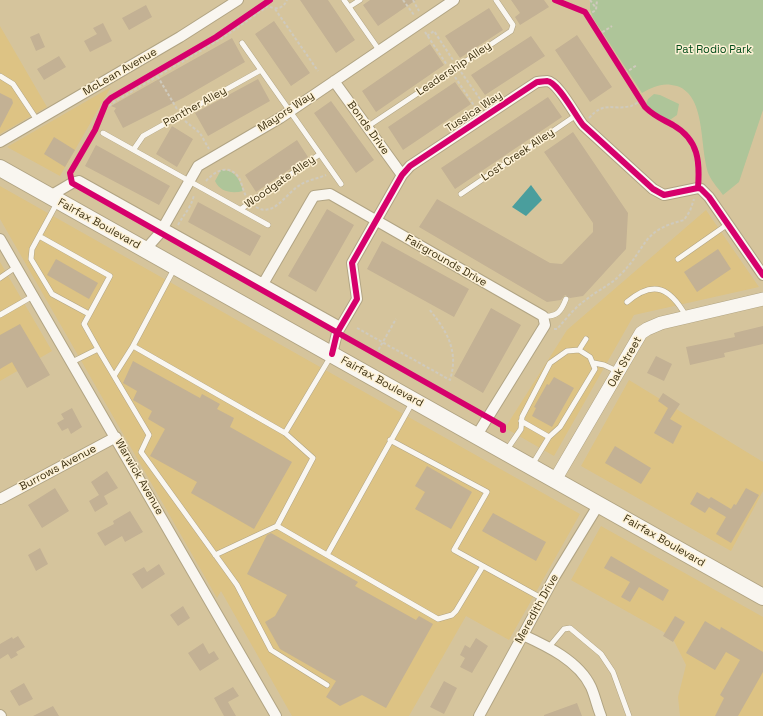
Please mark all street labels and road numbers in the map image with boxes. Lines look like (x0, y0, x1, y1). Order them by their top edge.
street label: Leadership Alley (414, 39, 494, 99)
street label: McLean Avenue (81, 45, 159, 99)
street label: Panther Alley (161, 84, 229, 130)
street label: Mayors Way (255, 89, 317, 135)
street label: Tussica Way (443, 89, 505, 135)
street label: Bonds Drive (344, 99, 392, 157)
street label: Lost Creek Alley (479, 126, 557, 184)
street label: Woodgate Alley (242, 153, 318, 211)
street label: Fairfax Boulevard (55, 196, 143, 252)
street label: Fairgrounds Drive (403, 232, 489, 290)
street label: Oak Street (605, 334, 645, 390)
street label: Fairfax Boulevard (338, 354, 426, 410)
street label: Warwick Avenue (112, 437, 166, 517)
street label: Burrows Avenue (17, 442, 99, 494)
street label: Fairfax Boulevard (621, 512, 707, 570)
street label: Meredith Drive (513, 572, 561, 646)

